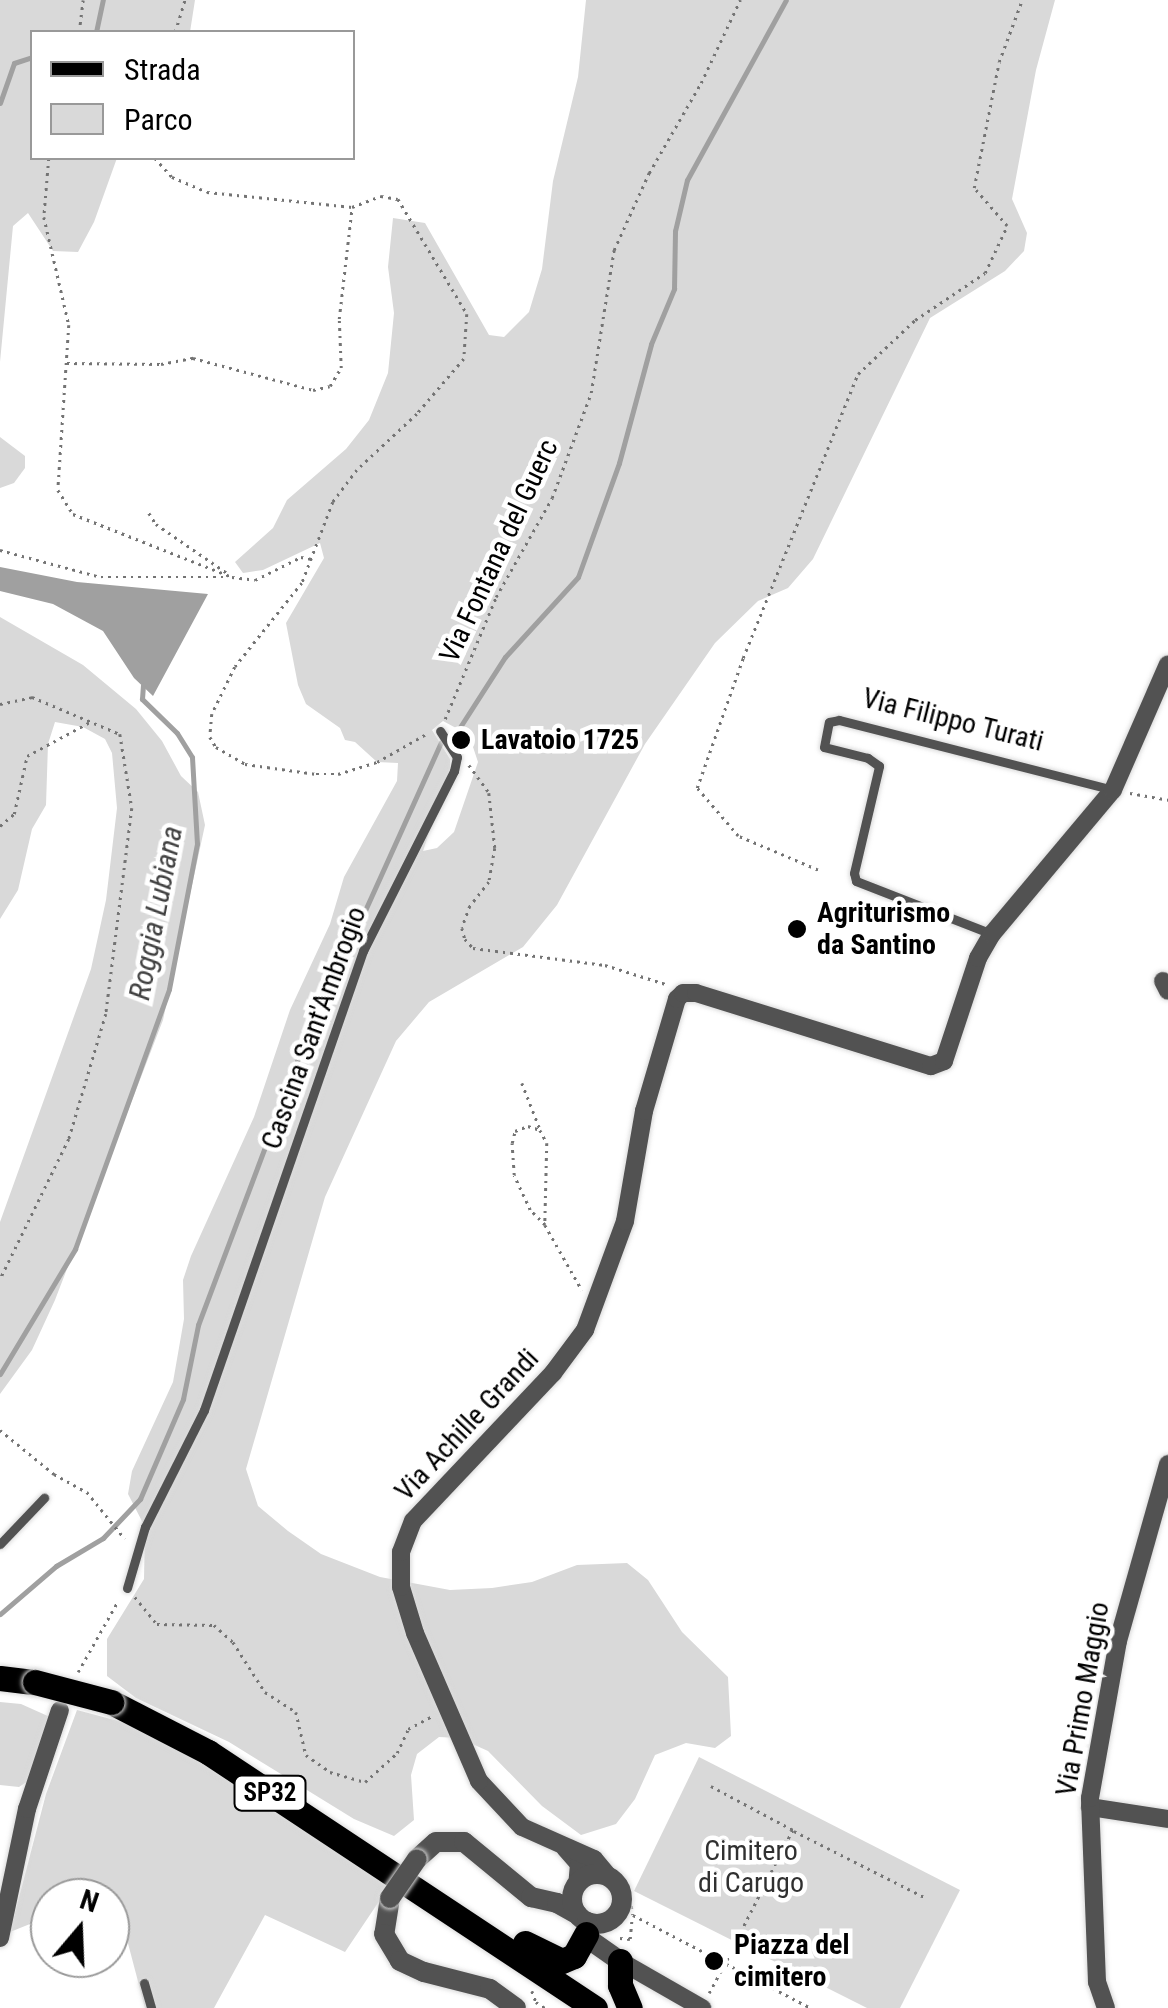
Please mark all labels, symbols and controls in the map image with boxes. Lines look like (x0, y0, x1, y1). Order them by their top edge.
legend (30, 30, 355, 160)
text: Strada (124, 52, 201, 87)
text: Parco (124, 102, 193, 137)
street label: Via Fontana del Guerc (433, 434, 565, 668)
street label: Via Filippo Turati (859, 681, 1047, 759)
place label: Lavatoio 1725 (481, 723, 639, 757)
marker: Lavatoio 1725 (450, 729, 472, 751)
water label: Roggia Lubiana (121, 823, 191, 1003)
place label: Agriturismo da Santino (817, 896, 950, 962)
street label: Cascina Sant'Ambrogio (255, 902, 373, 1154)
marker: Agriturismo da Santino (786, 918, 808, 940)
street label: Via Achille Grandi (388, 1342, 546, 1508)
street label: Via Primo Maggio (1049, 1599, 1117, 1799)
road number: SP32 (232, 1773, 308, 1813)
park label: Cimitero di Carugo (698, 1834, 804, 1900)
north arrow (30, 1878, 130, 1978)
text: N (76, 1883, 103, 1919)
place label: Piazza del cimitero (734, 1928, 849, 1994)
marker: Piazza del cimitero (703, 1950, 725, 1972)

